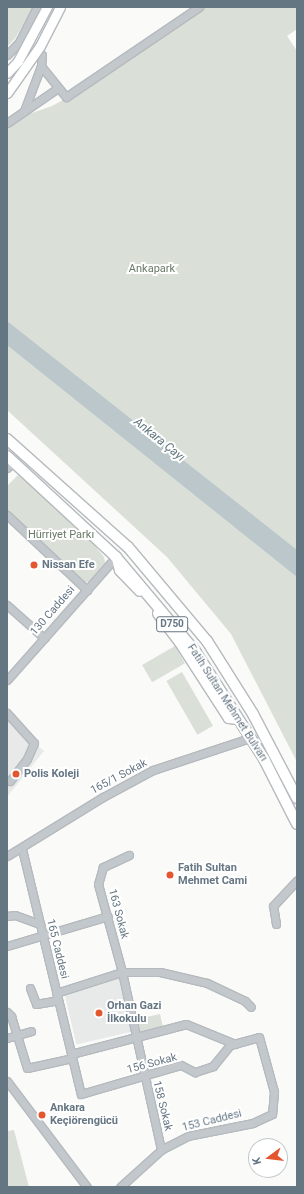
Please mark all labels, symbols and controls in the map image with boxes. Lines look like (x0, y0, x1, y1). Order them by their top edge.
park label: Ankapark (129, 262, 175, 276)
water label: Ankara Çayı (131, 415, 187, 465)
park label: Hürriyet Parkı (28, 528, 94, 542)
place label: Nissan Efe (42, 558, 95, 572)
marker: Nissan Efe (29, 560, 39, 570)
street label: 130 Caddesi (28, 584, 78, 638)
road number: D750 (156, 616, 188, 632)
street label: Fatih Sultan Mehmet Bulvarı (184, 642, 270, 764)
street label: 165/1 Sokak (89, 757, 149, 797)
place label: Polis Koleji (24, 767, 79, 781)
marker: Polis Koleji (11, 769, 21, 779)
place label: Fatih Sultan Mehmet Cami (178, 862, 247, 888)
marker: Fatih Sultan Mehmet Cami (165, 870, 175, 880)
street label: 163 Sokak (105, 888, 131, 940)
street label: 165 Caddesi (43, 918, 71, 980)
place label: Orhan Gazi İlkokulu (107, 1000, 161, 1026)
marker: Orhan Gazi İlkokulu (94, 1008, 104, 1018)
street label: 156 Sokak (126, 1051, 178, 1077)
street label: 158 Sokak (149, 1080, 175, 1132)
place label: Ankara Keçiörengücü (50, 1102, 118, 1128)
street label: 153 Caddesi (181, 1107, 243, 1135)
marker: Ankara Keçiörengücü (37, 1110, 47, 1120)
north arrow (248, 1138, 288, 1178)
text: K (250, 1156, 264, 1166)

